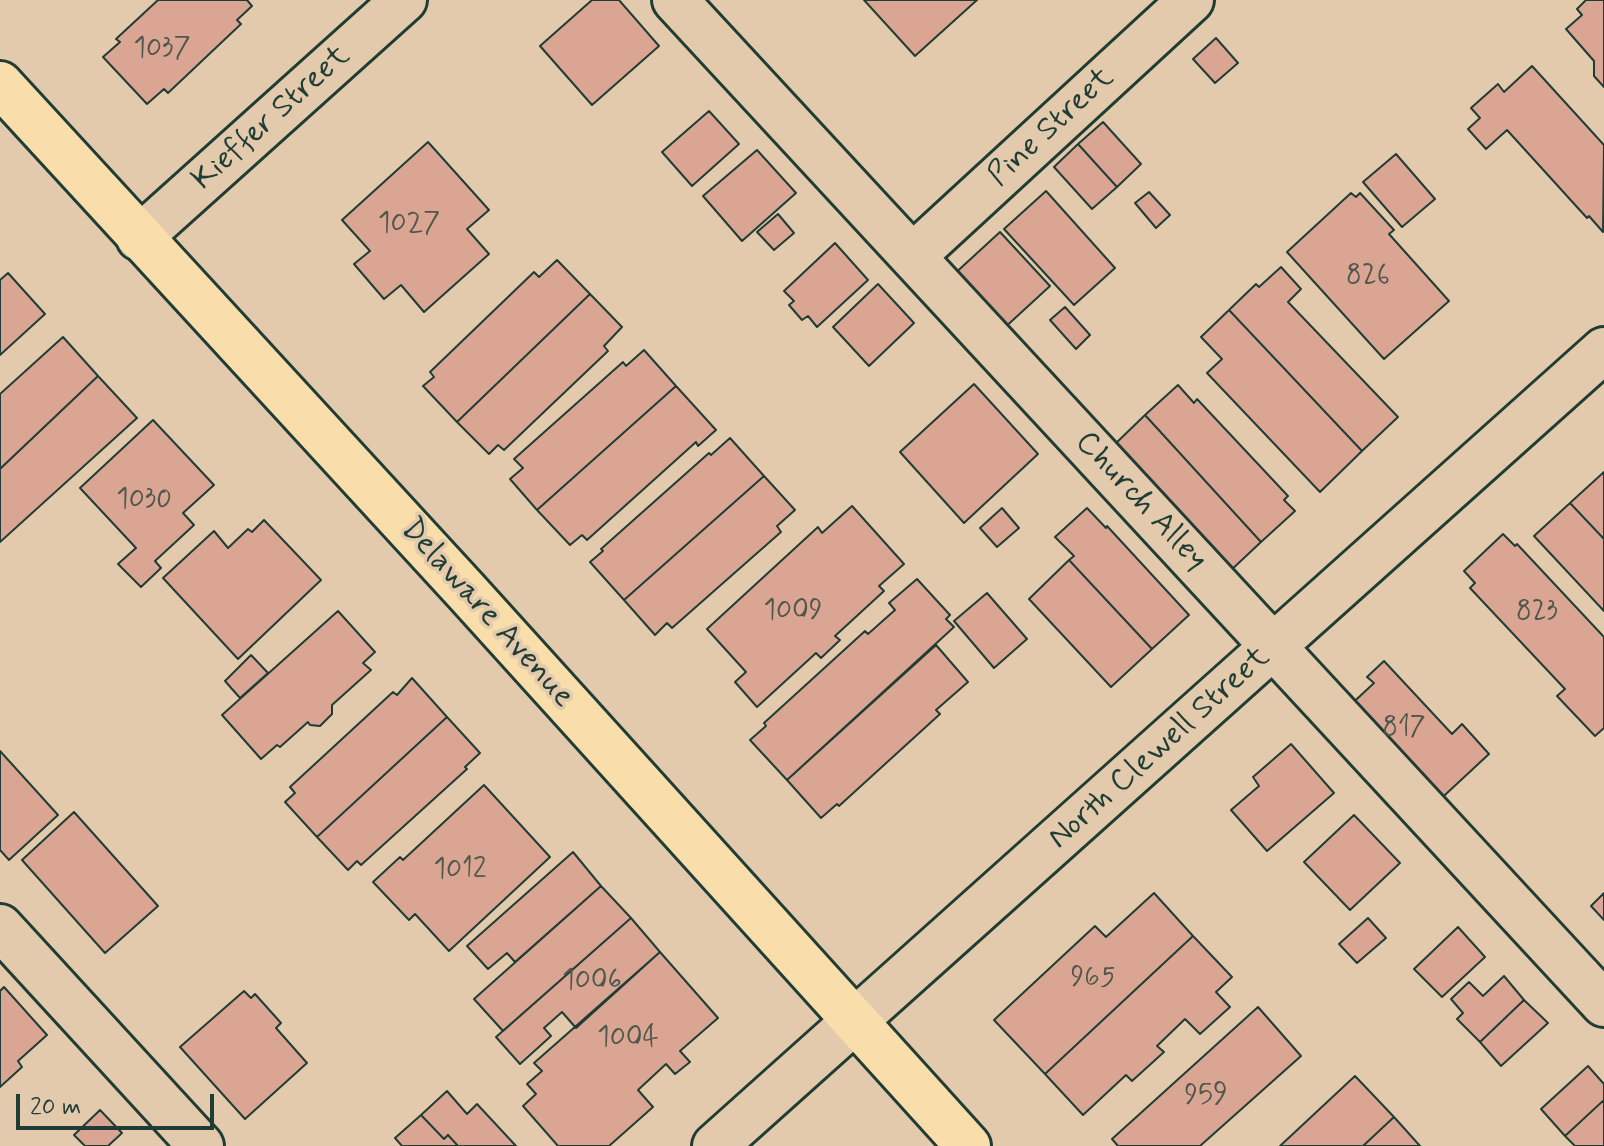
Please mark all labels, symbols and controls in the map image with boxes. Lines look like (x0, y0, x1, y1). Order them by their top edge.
house number: 1037 (134, 33, 190, 67)
street label: Kieffer Street (185, 38, 359, 200)
street label: Pine Street (981, 60, 1123, 196)
house number: 1027 (378, 208, 440, 242)
house number: 826 (1346, 260, 1390, 294)
street label: Church Alley (1066, 424, 1214, 580)
house number: 1030 (116, 484, 172, 518)
street label: Delaware Avenue (391, 511, 581, 717)
house number: 1009 (763, 595, 823, 629)
house number: 823 (1516, 596, 1558, 630)
street label: North Clewell Street (1041, 639, 1279, 859)
house number: 817 (1382, 712, 1426, 746)
house number: 1012 (433, 854, 487, 888)
house number: 965 (1071, 962, 1115, 996)
house number: 1006 (562, 965, 622, 999)
house number: 1004 (597, 1022, 659, 1056)
scale bar (20, 1078, 218, 1128)
house number: 959 (1184, 1080, 1228, 1114)
text: 20 m (30, 1092, 81, 1123)

